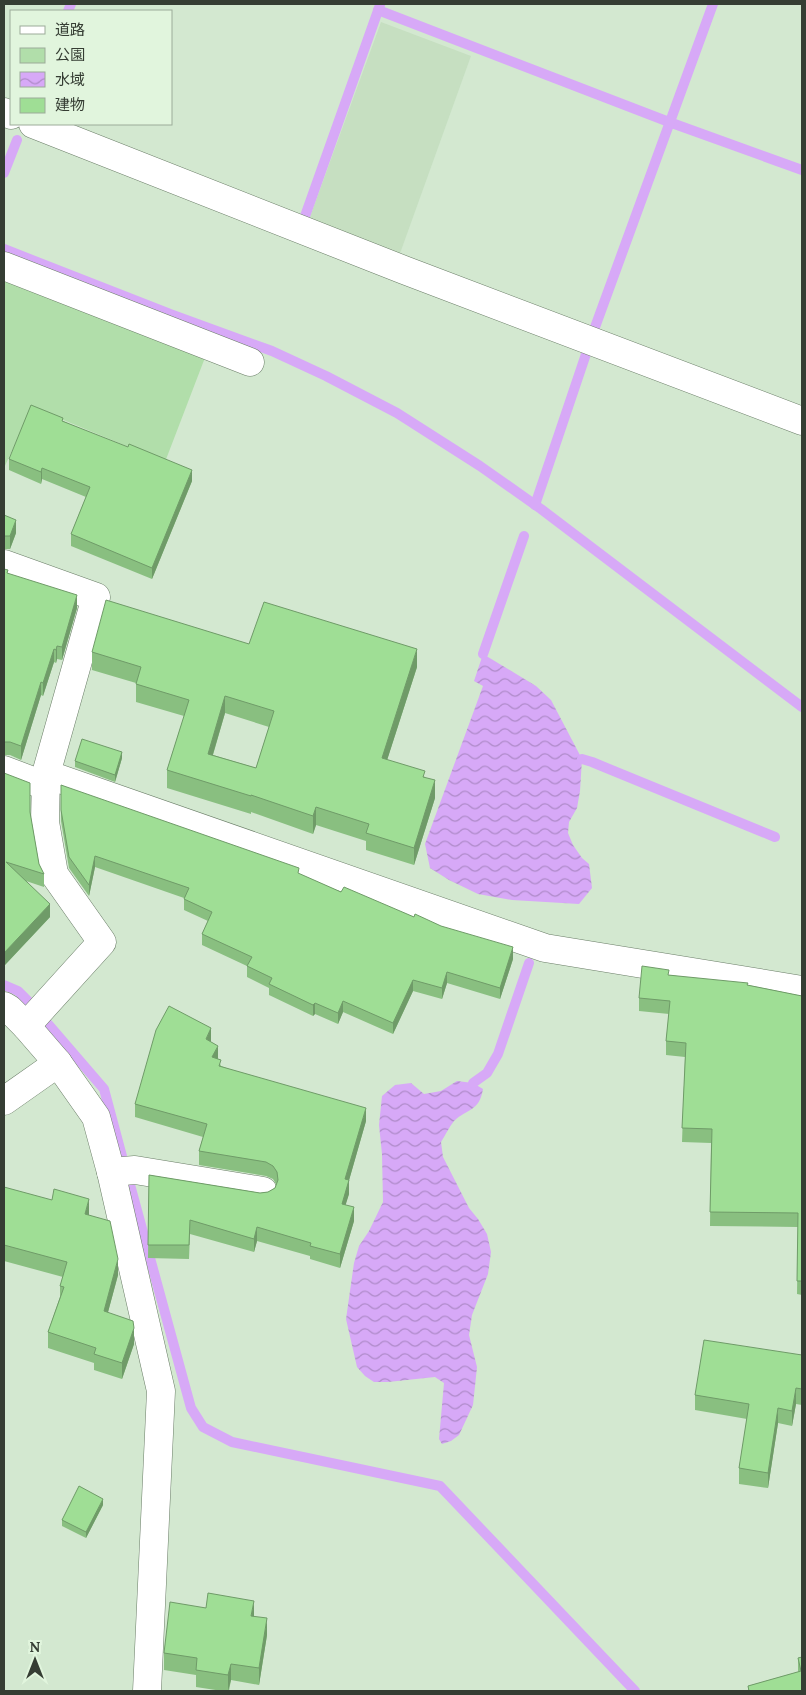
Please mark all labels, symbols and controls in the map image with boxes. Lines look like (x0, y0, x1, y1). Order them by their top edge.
legend (10, 10, 172, 125)
text: 道路 (55, 20, 85, 39)
text: 公園 (55, 45, 85, 64)
text: 水域 (55, 70, 85, 89)
text: 建物 (55, 95, 85, 114)
north arrow (10, 1635, 60, 1685)
text: N (30, 1638, 41, 1656)

